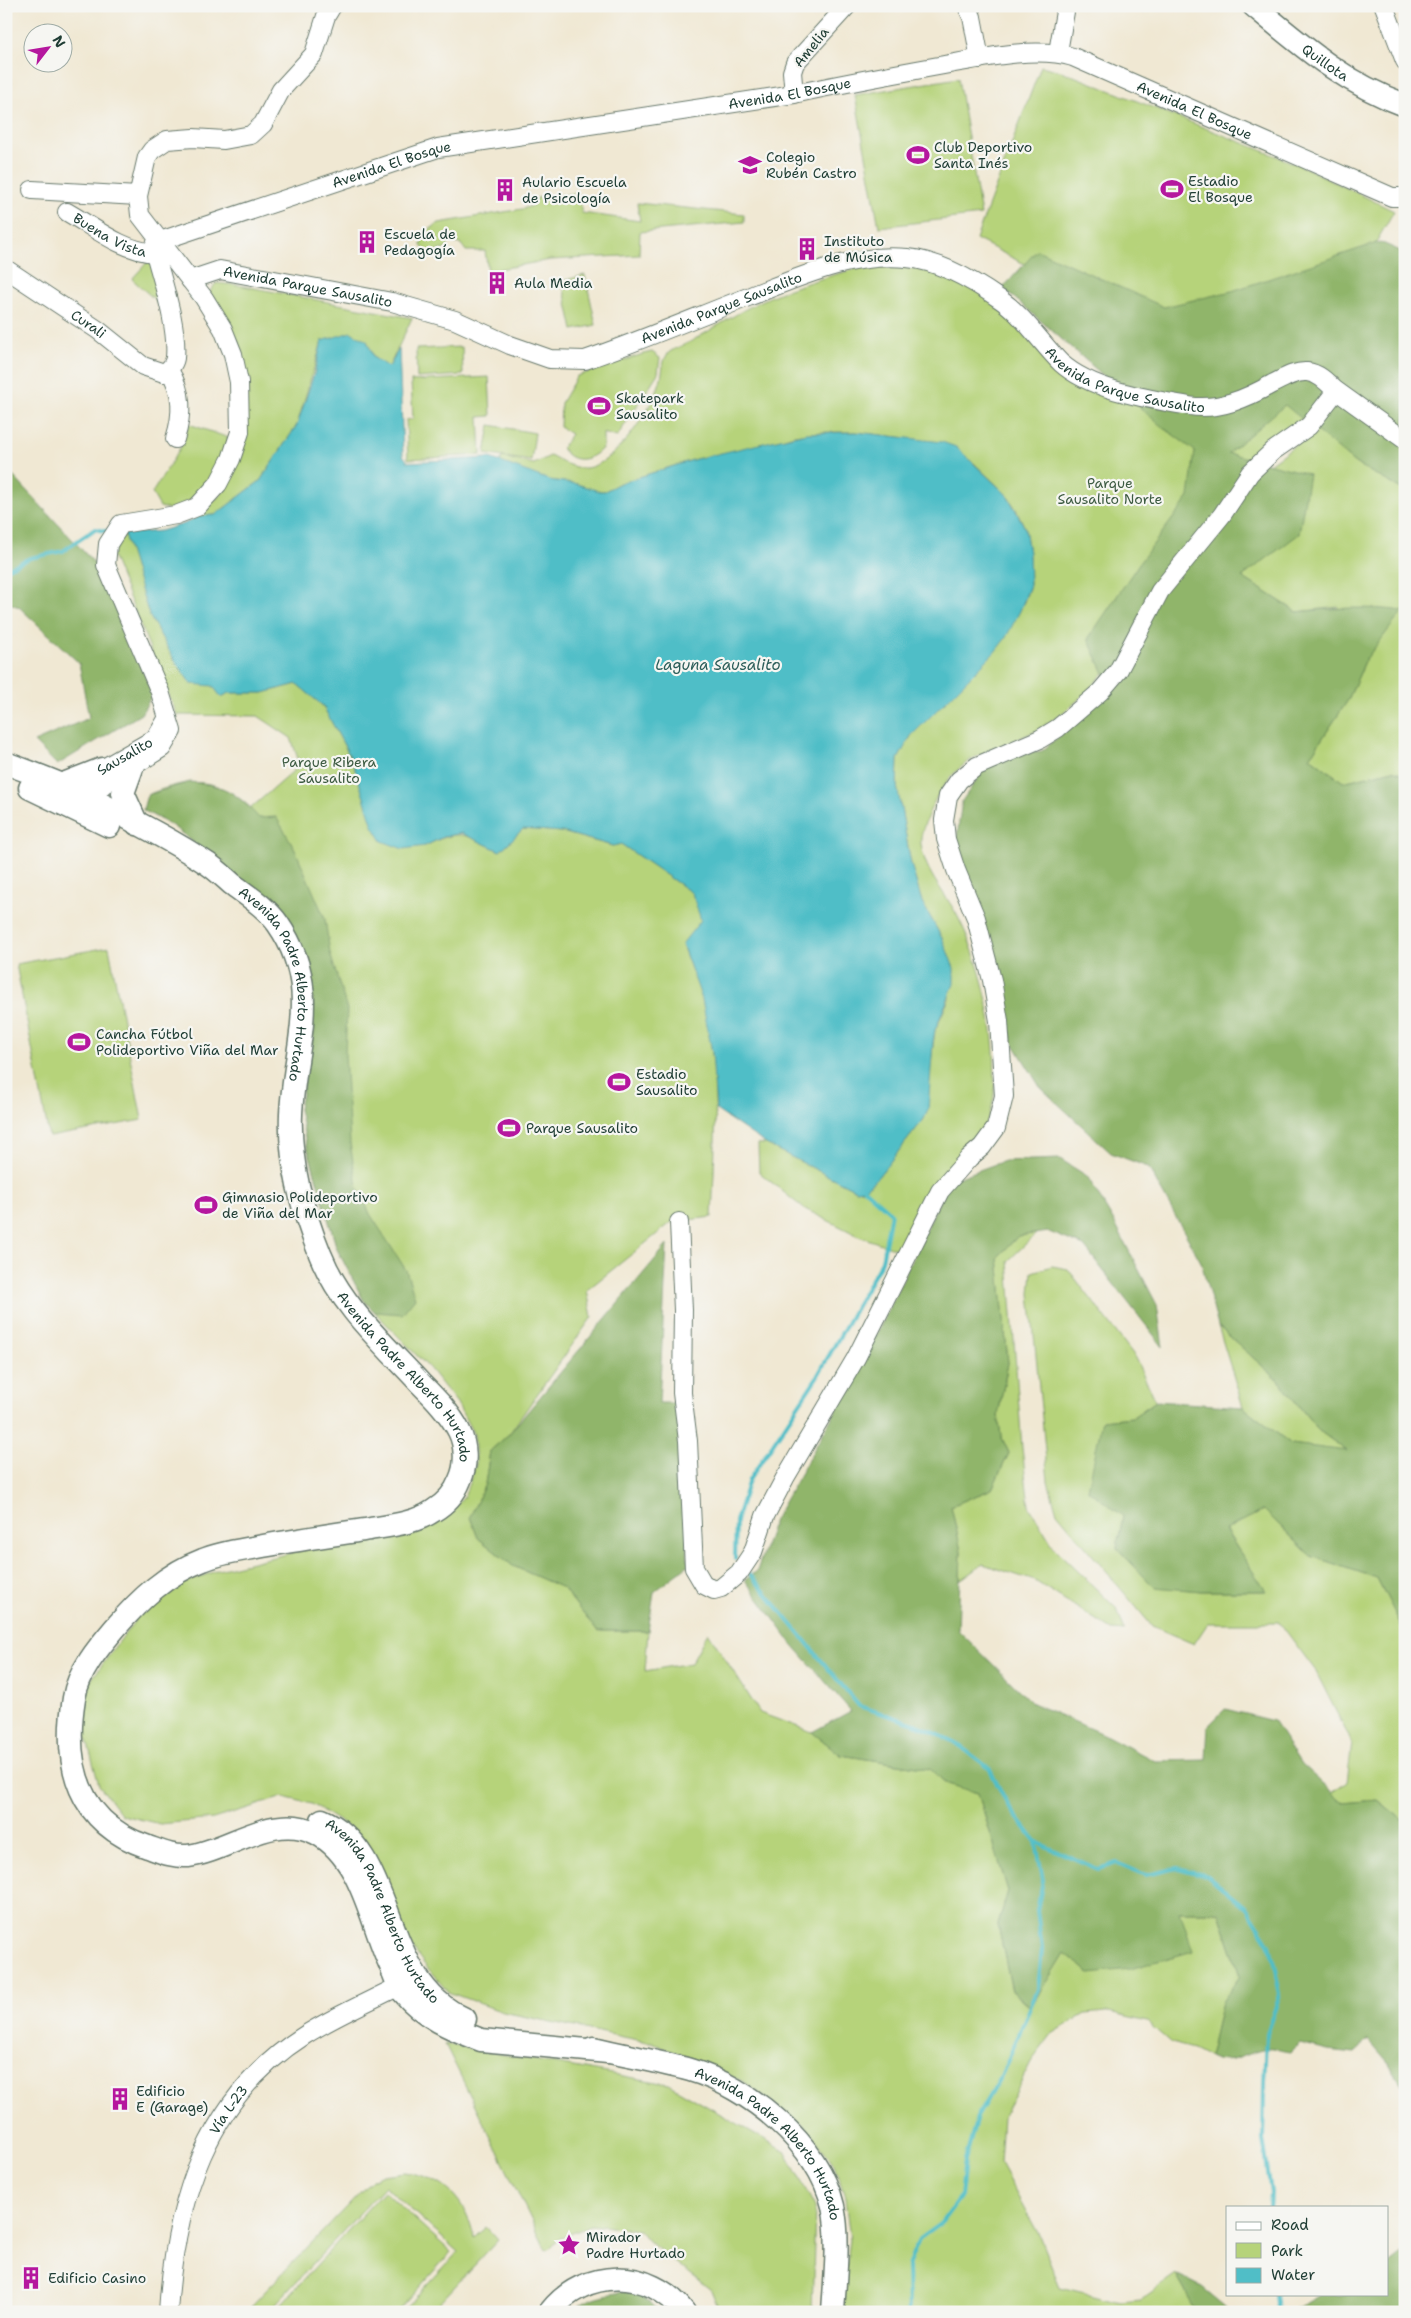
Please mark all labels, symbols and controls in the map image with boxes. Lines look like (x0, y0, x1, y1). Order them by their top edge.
north arrow (22, 22, 72, 72)
street label: Amelia (789, 23, 833, 71)
text: N (49, 32, 70, 51)
street label: Quillota (1298, 40, 1352, 85)
street label: Avenida El Bosque (727, 73, 853, 113)
street label: Avenida El Bosque (1134, 77, 1255, 144)
street label: Avenida El Bosque (329, 137, 452, 192)
place label: Club Deportivo Santa Inés (934, 138, 1032, 172)
sports icon: Club Deportivo Santa Inés (905, 142, 931, 168)
place label: Colegio Rubén Castro (766, 148, 857, 182)
school or university icon: Colegio Rubén Castro (737, 152, 763, 178)
place label: Estadio El Bosque (1188, 172, 1253, 206)
place label: Aulario Escuela de Psicología (522, 173, 627, 207)
sports icon: Estadio El Bosque (1159, 176, 1185, 202)
building icon: Aulario Escuela de Psicología (492, 177, 518, 203)
street label: Buena Vista (70, 209, 148, 261)
place label: Escuela de Pedagogía (384, 225, 456, 259)
building icon: Escuela de Pedagogía (354, 229, 380, 255)
place label: Instituto de Música (824, 232, 893, 266)
building icon: Instituto de Música (794, 236, 820, 262)
street label: Avenida Parque Sausalito (222, 262, 394, 311)
street label: Avenida Parque Sausalito (638, 268, 804, 348)
building icon: Aula Media (484, 270, 510, 296)
place label: Aula Media (514, 274, 593, 292)
street label: Curali (67, 306, 110, 342)
street label: Avenida Parque Sausalito (1041, 343, 1205, 416)
place label: Skatepark Sausalito (616, 389, 684, 423)
sports icon: Skatepark Sausalito (586, 393, 612, 419)
park label: Parque Sausalito Norte (1058, 474, 1163, 508)
water label: Laguna Sausalito (655, 655, 781, 675)
street label: Sausalito (92, 733, 156, 779)
park label: Parque Ribera Sausalito (282, 753, 376, 787)
street label: Avenida Padre Alberto Hurtado (235, 883, 312, 1083)
place label: Cancha Fútbol Polideportivo Viña del Mar (96, 1025, 279, 1059)
sports icon: Cancha Fútbol Polideportivo Viña del Mar (66, 1029, 92, 1055)
place label: Estadio Sausalito (636, 1065, 698, 1099)
sports icon: Estadio Sausalito (606, 1069, 632, 1095)
sports icon: Parque Sausalito (496, 1115, 522, 1141)
place label: Parque Sausalito (526, 1119, 638, 1137)
place label: Gimnasio Polideportivo de Viña del Mar (222, 1188, 378, 1222)
sports icon: Gimnasio Polideportivo de Viña del Mar (193, 1192, 219, 1218)
street label: Avenida Padre Alberto Hurtado (333, 1288, 474, 1462)
street label: Avenida Padre Alberto Hurtado (322, 1814, 443, 2007)
street label: Avenida Padre Alberto Hurtado (692, 2063, 844, 2221)
street label: Vía L-23 (205, 2081, 252, 2137)
place label: Edificio E (Garage) (136, 2082, 208, 2116)
building icon: Edificio E (Garage) (107, 2086, 133, 2112)
legend (1226, 2206, 1388, 2296)
text: Road (1271, 2215, 1309, 2235)
place label: Mirador Padre Hurtado (586, 2228, 685, 2262)
place icon: Mirador Padre Hurtado (556, 2232, 582, 2258)
text: Park (1271, 2241, 1303, 2261)
building icon: Edificio Casino (18, 2265, 44, 2291)
text: Water (1271, 2265, 1315, 2285)
place label: Edificio Casino (48, 2269, 146, 2287)

